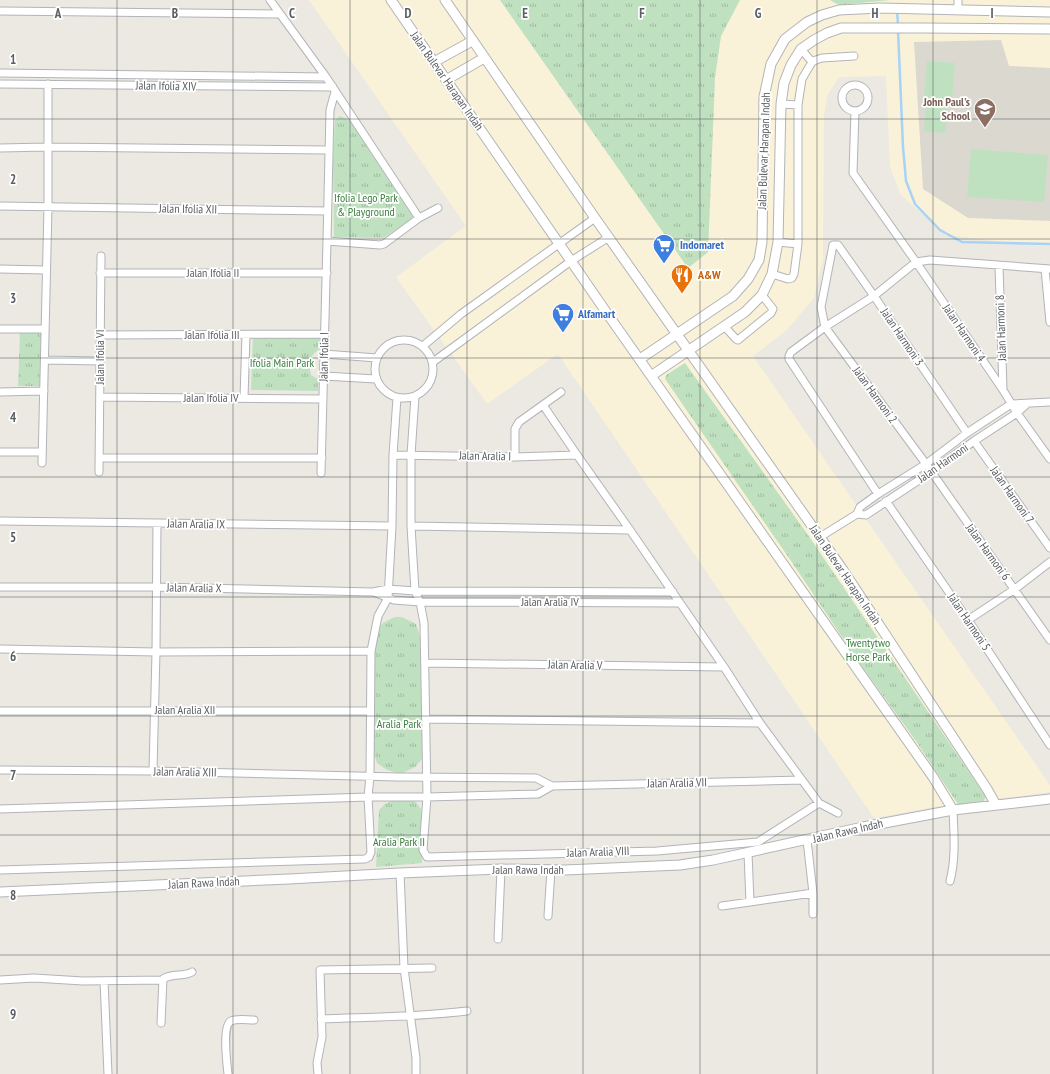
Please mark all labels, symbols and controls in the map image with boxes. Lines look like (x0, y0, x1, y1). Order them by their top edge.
text: A (54, 5, 62, 22)
text: B (172, 5, 178, 22)
text: C (289, 5, 295, 22)
text: D (405, 5, 412, 22)
text: E (522, 5, 528, 22)
text: F (639, 5, 645, 22)
text: G (755, 5, 762, 22)
text: H (872, 5, 879, 22)
text: I (990, 5, 994, 22)
street label: Jalan Bulevar Harapan Indah (407, 28, 487, 133)
text: 1 (10, 51, 16, 68)
street label: Jalan Ifolia XIV (134, 77, 197, 94)
street label: Jalan Bulevar Harapan Indah (754, 92, 773, 211)
place label: John Paul's School (922, 94, 970, 123)
school or university icon: John Paul's School (972, 96, 998, 129)
text: 2 (10, 171, 16, 188)
park label: Ifolia Lego Park & Playground (334, 190, 398, 219)
street label: Jalan Ifolia XII (158, 200, 217, 217)
supermarket icon: Indomaret (651, 232, 677, 265)
place label: Indomaret (680, 237, 724, 252)
restaurant icon: A&W (669, 262, 695, 295)
street label: Jalan Ifolia II (186, 265, 239, 280)
place label: A&W (697, 267, 721, 282)
text: 3 (10, 290, 16, 307)
street label: Jalan Harmoni 8 (992, 295, 1009, 362)
street label: Jalan Harmoni 4 (939, 300, 990, 365)
supermarket icon: Alfamart (550, 301, 576, 334)
street label: Jalan Harmoni 3 (877, 304, 927, 368)
place label: Alfamart (577, 306, 616, 321)
street label: Jalan Ifolia III (183, 327, 240, 342)
street label: Jalan Ifolia VI (92, 330, 107, 385)
street label: Jalan Ifolia I (316, 332, 331, 383)
park label: Ifolia Main Park (250, 355, 315, 370)
street label: Jalan Harmoni 2 (849, 363, 901, 426)
street label: Jalan Ifolia IV (182, 390, 239, 405)
text: 4 (10, 409, 17, 426)
street label: Jalan Harmoni (914, 440, 971, 486)
street label: Jalan Aralia I (458, 448, 511, 463)
street label: Jalan Harmoni 7 (987, 462, 1038, 526)
street label: Jalan Aralia IX (166, 515, 225, 532)
street label: Jalan Harmoni 6 (962, 520, 1014, 583)
street label: Jalan Bulevar Harapan Indah (806, 521, 884, 628)
text: 5 (10, 529, 16, 546)
street label: Jalan Aralia X (165, 580, 222, 595)
street label: Jalan Harmoni 5 (944, 589, 994, 653)
street label: Jalan Aralia IV (520, 594, 579, 609)
park label: Twentytwo Horse Park (846, 635, 890, 664)
text: 6 (10, 648, 16, 665)
street label: Jalan Aralia V (547, 657, 603, 672)
street label: Jalan Aralia XII (154, 702, 215, 717)
park label: Aralia Park (377, 716, 422, 731)
street label: Jalan Aralia XIII (152, 763, 217, 780)
text: 7 (10, 767, 16, 784)
street label: Jalan Aralia VII (646, 774, 707, 791)
street label: Jalan Rawa Indah (810, 815, 884, 846)
park label: Aralia Park II (373, 834, 425, 849)
street label: Jalan Aralia VIII (565, 843, 630, 860)
street label: Jalan Rawa Indah (491, 862, 564, 877)
street label: Jalan Rawa Indah (167, 873, 240, 892)
text: 8 (10, 887, 16, 904)
text: 9 (10, 1006, 16, 1023)

